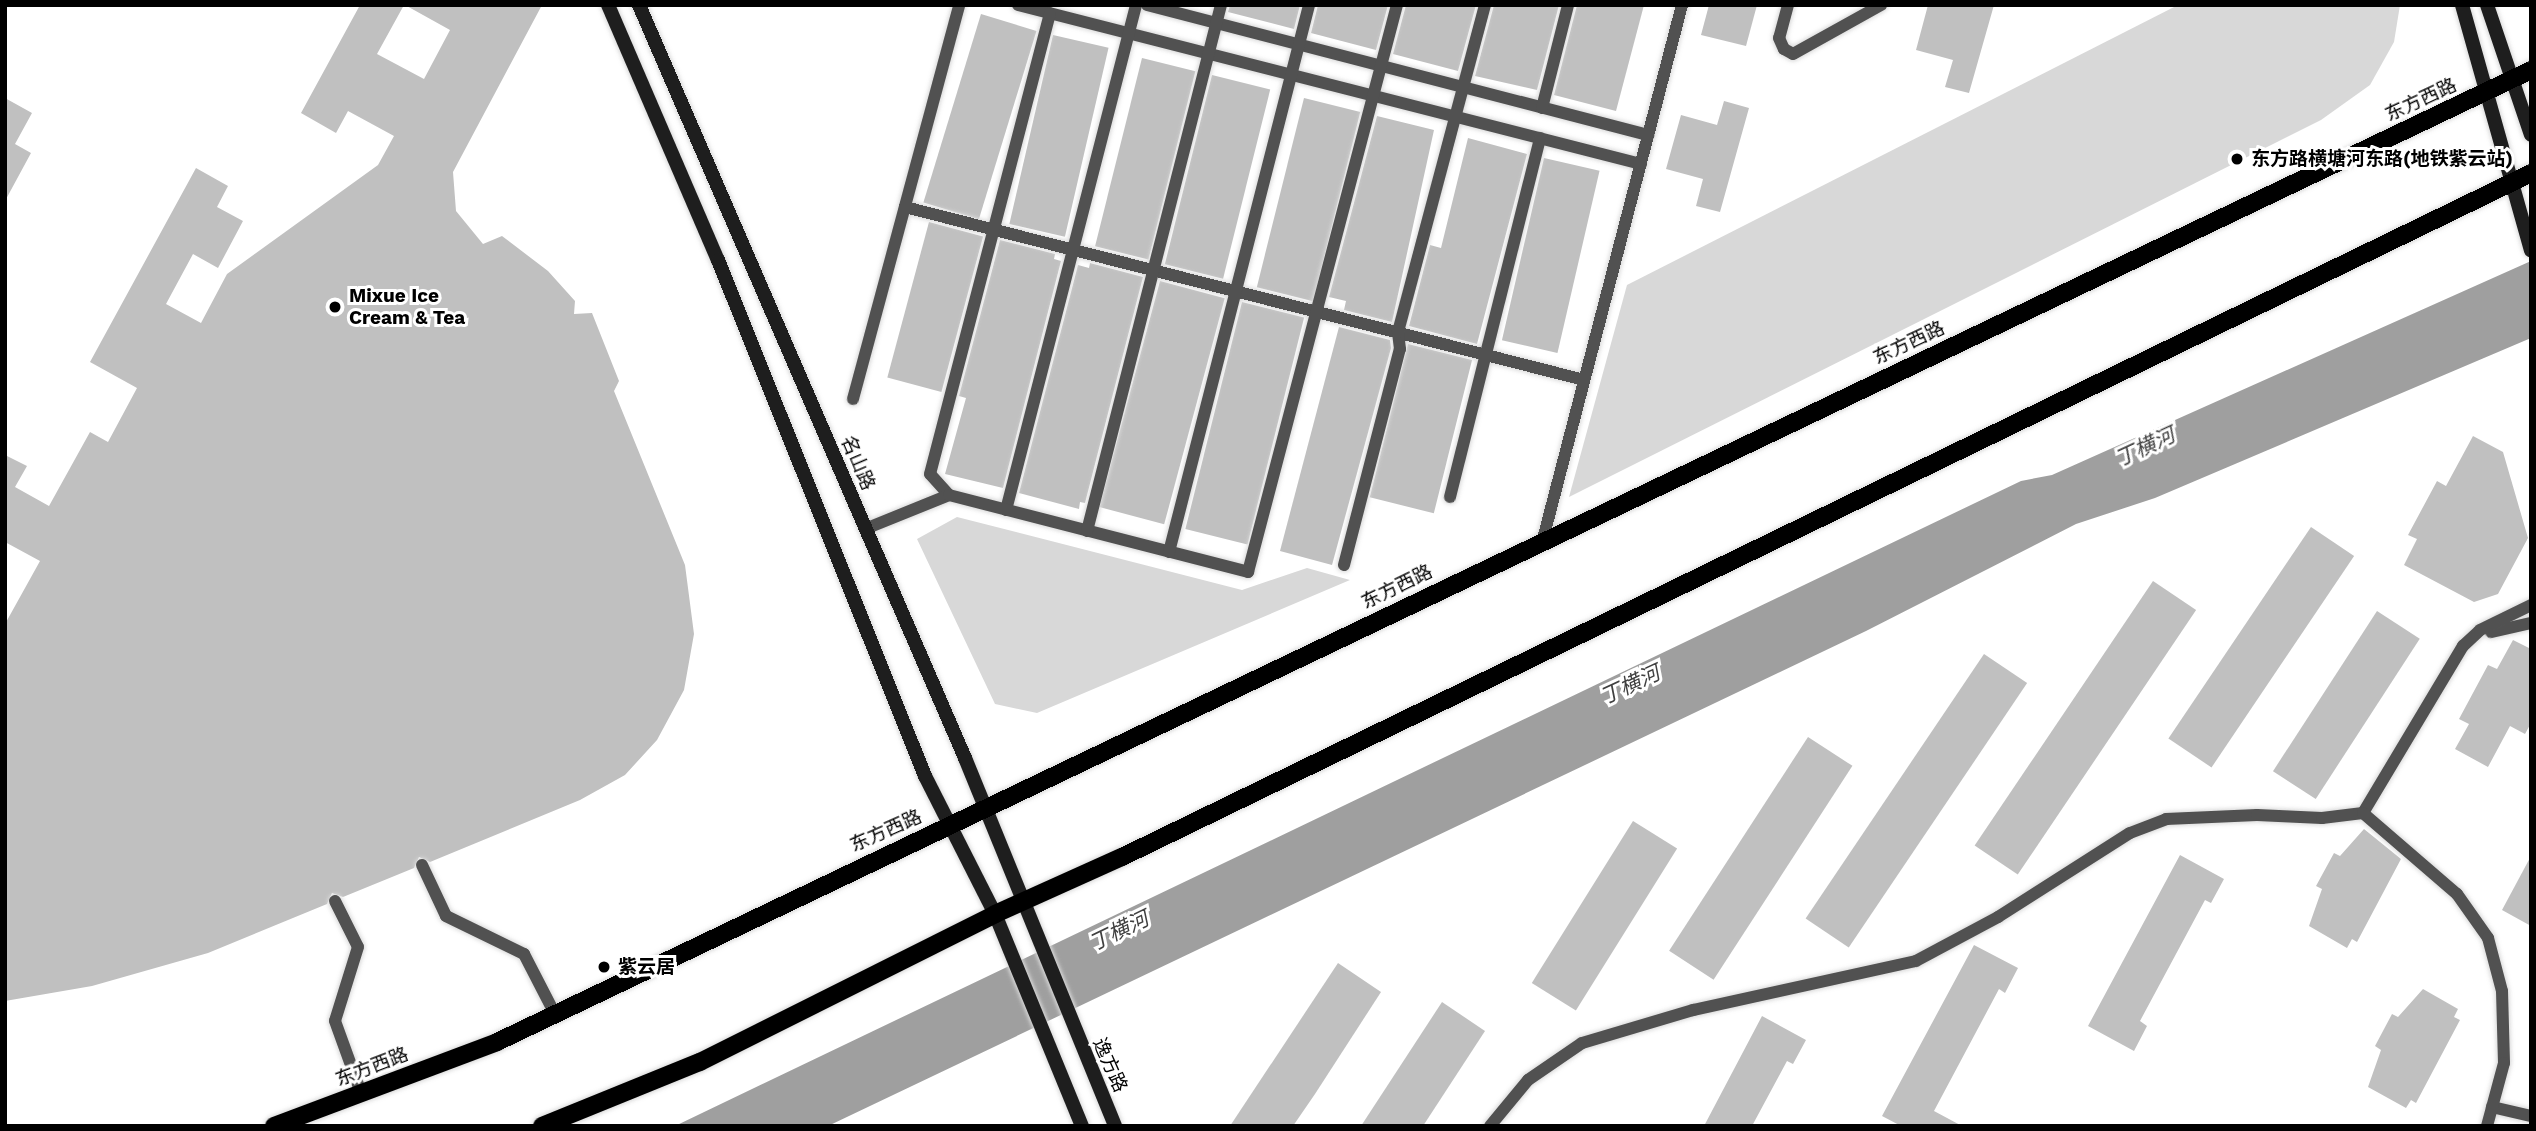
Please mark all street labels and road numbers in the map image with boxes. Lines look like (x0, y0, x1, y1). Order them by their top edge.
street label: 东方西路 (2382, 74, 2460, 126)
street label: 东方西路 (1870, 317, 1948, 369)
street label: 名山路 (836, 432, 880, 494)
street label: 东方西路 (1358, 560, 1436, 614)
street label: 东方西路 (847, 805, 925, 857)
street label: 逸方路 (1088, 1034, 1132, 1096)
street label: 东方西路 (332, 1043, 412, 1091)

